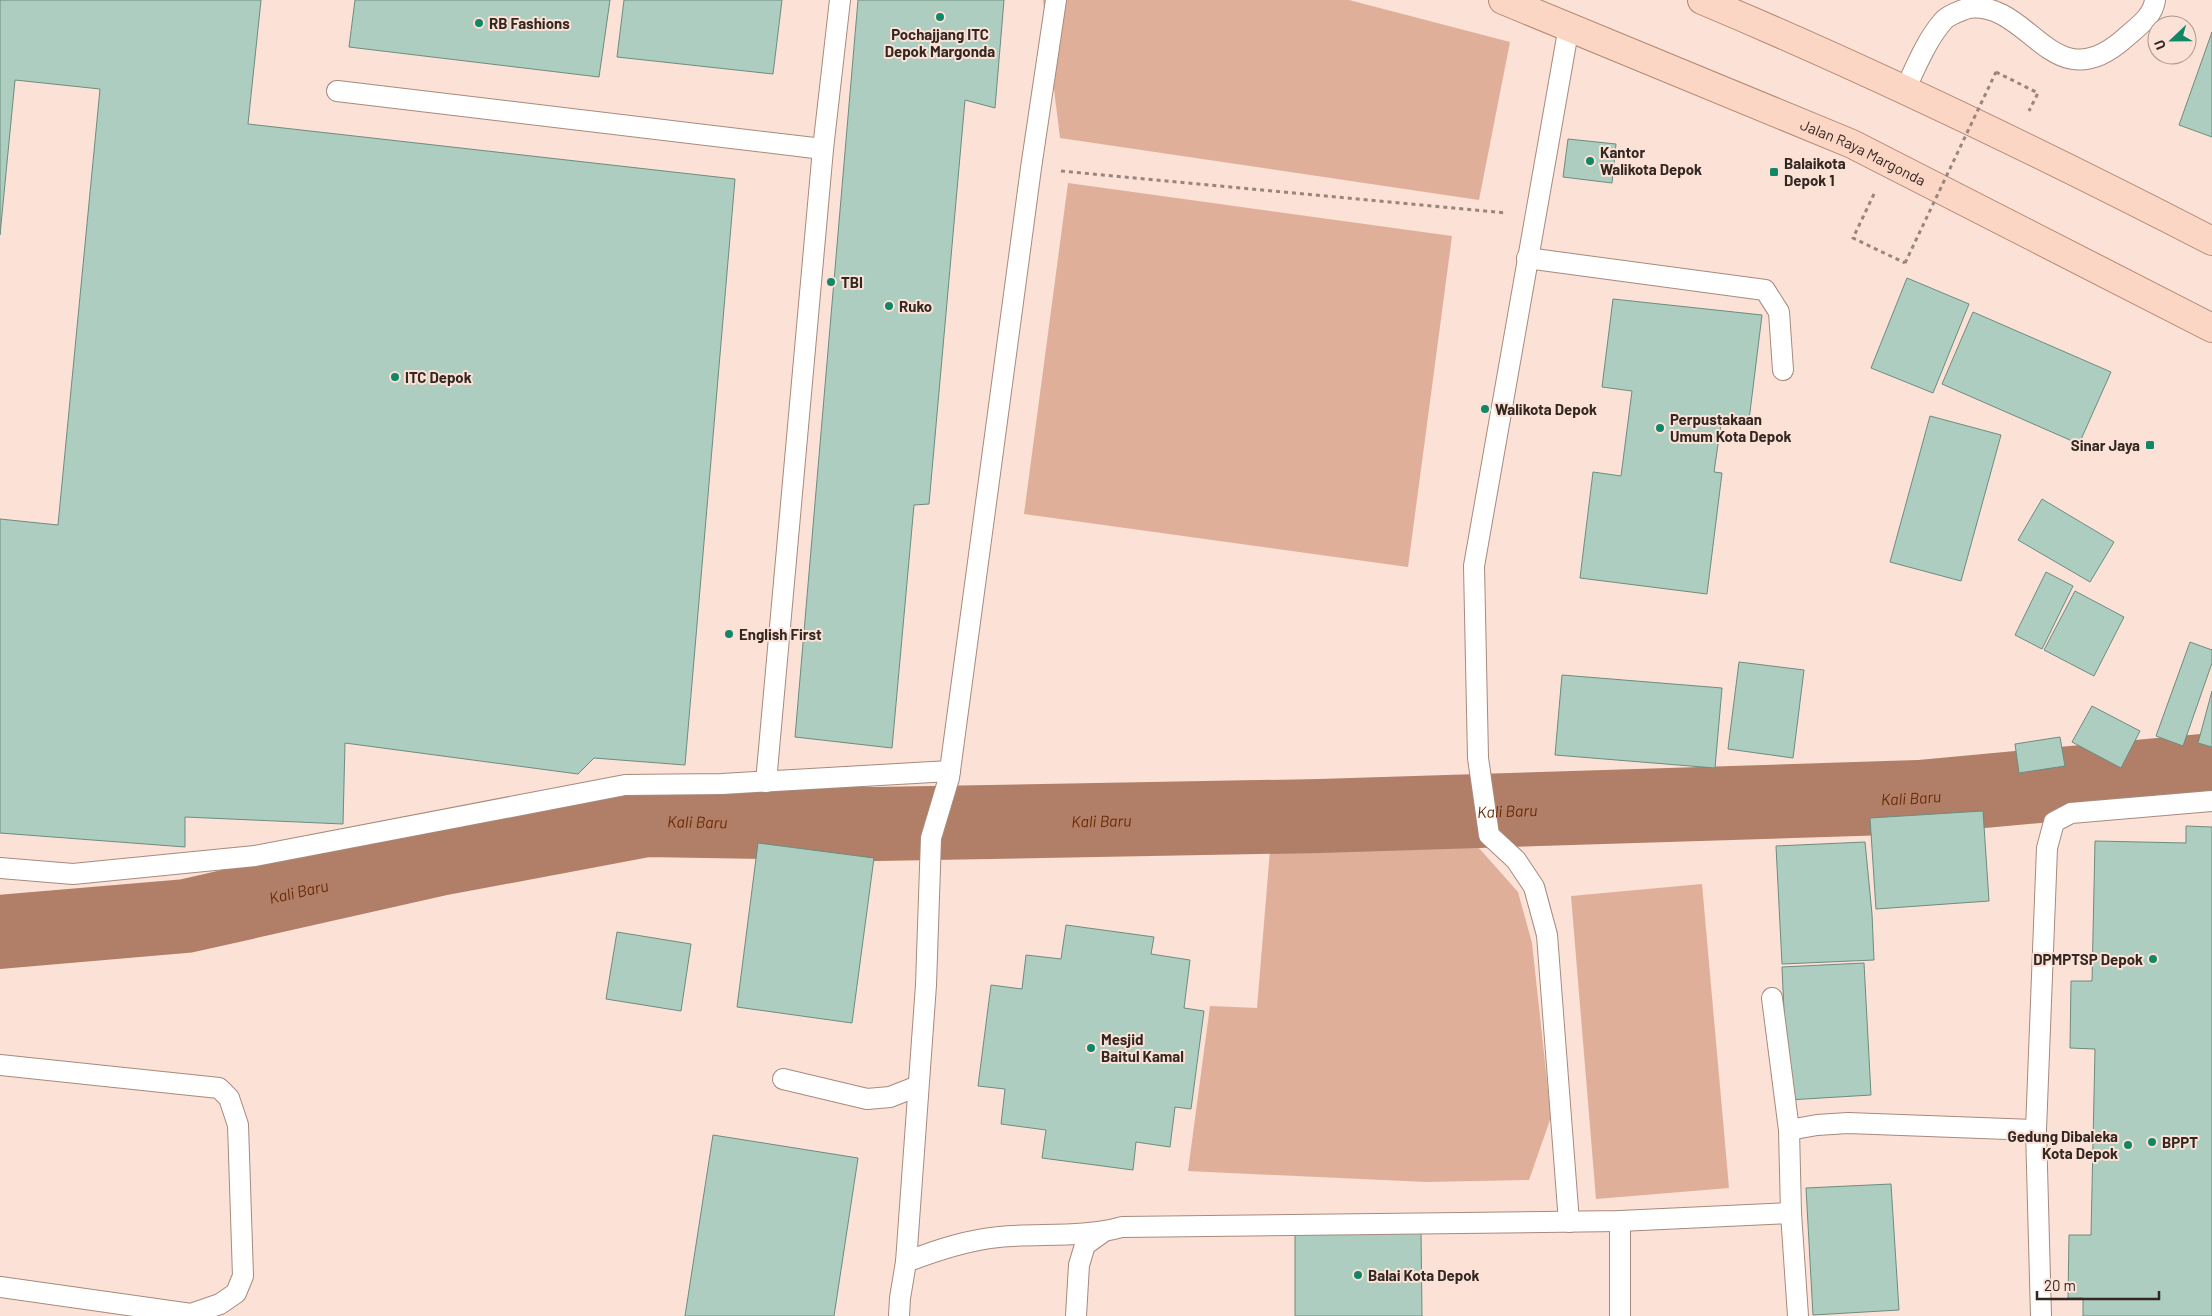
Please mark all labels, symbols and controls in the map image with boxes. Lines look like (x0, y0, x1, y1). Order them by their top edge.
marker: Pochajjang ITC Depok Margonda (934, 11, 946, 23)
place label: RB Fashions (489, 14, 570, 32)
north arrow (2147, 15, 2197, 65)
marker: RB Fashions (473, 17, 485, 29)
place label: Pochajjang ITC Depok Margonda (885, 25, 995, 60)
text: U (2150, 38, 2169, 52)
street label: Jalan Raya Margonda (1798, 115, 1929, 189)
place label: Kantor Walikota Depok (1600, 143, 1702, 178)
place label: Balaikota Depok 1 (1784, 154, 1846, 189)
marker: Kantor Walikota Depok (1584, 155, 1596, 167)
marker: Balaikota Depok 1 (1768, 166, 1780, 178)
place label: TBI (841, 273, 863, 291)
marker: TBI (825, 276, 837, 288)
place label: Ruko (899, 297, 932, 315)
marker: Ruko (883, 300, 895, 312)
place label: ITC Depok (405, 368, 472, 386)
marker: ITC Depok (389, 371, 401, 383)
place label: Walikota Depok (1495, 400, 1597, 418)
marker: Walikota Depok (1479, 403, 1491, 415)
place label: Perpustakaan Umum Kota Depok (1670, 410, 1792, 445)
marker: Perpustakaan Umum Kota Depok (1654, 422, 1666, 434)
place label: Sinar Jaya (2071, 436, 2140, 454)
marker: Sinar Jaya (2144, 439, 2156, 451)
place label: English First (739, 625, 822, 643)
marker: English First (723, 628, 735, 640)
water label: Kali Baru (1880, 786, 1942, 808)
water label: Kali Baru (1477, 800, 1538, 821)
water label: Kali Baru (1071, 810, 1132, 830)
water label: Kali Baru (667, 811, 728, 831)
water label: Kali Baru (267, 875, 330, 907)
place label: DPMPTSP Depok (2033, 950, 2143, 968)
marker: DPMPTSP Depok (2147, 953, 2159, 965)
place label: Mesjid Baitul Kamal (1101, 1030, 1184, 1065)
marker: Mesjid Baitul Kamal (1085, 1042, 1097, 1054)
place label: Gedung Dibaleka Kota Depok (2007, 1127, 2118, 1162)
place label: BPPT (2162, 1133, 2198, 1151)
marker: BPPT (2146, 1136, 2158, 1148)
marker: Gedung Dibaleka Kota Depok (2122, 1139, 2134, 1151)
place label: Balai Kota Depok (1368, 1266, 1479, 1284)
scale bar (2037, 1268, 2160, 1300)
marker: Balai Kota Depok (1352, 1269, 1364, 1281)
text: 20 m (2044, 1276, 2076, 1294)

